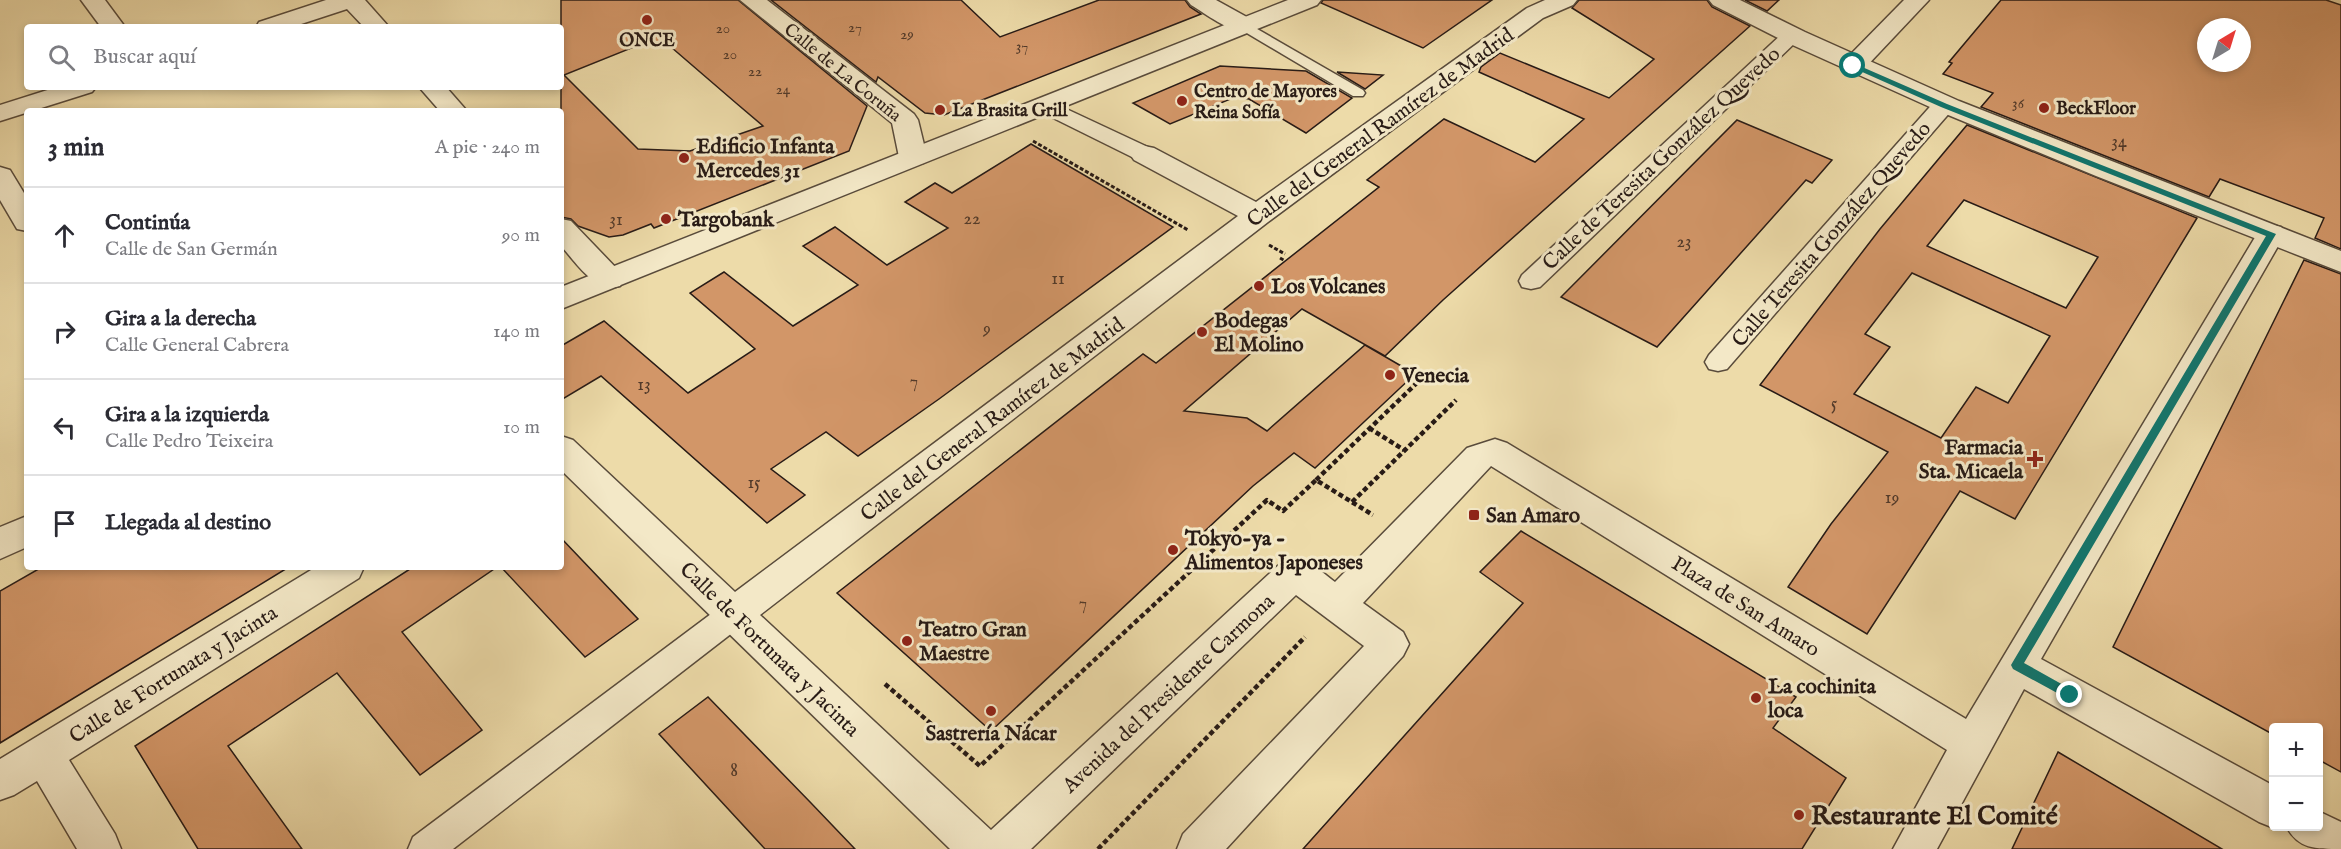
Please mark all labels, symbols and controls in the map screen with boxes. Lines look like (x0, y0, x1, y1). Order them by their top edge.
marker: ONCE (640, 13, 654, 27)
house number: 27 (848, 18, 862, 37)
north arrow (2197, 18, 2251, 72)
house number: 20 (716, 19, 730, 38)
street label: Calle de La Coruña (779, 19, 906, 128)
street label: Calle del General Ramírez de Madrid (1242, 22, 1520, 234)
search box (24, 24, 564, 90)
house number: 29 (900, 25, 914, 44)
place label: ONCE (619, 30, 675, 53)
house number: 37 (1016, 37, 1028, 56)
icon: search (45, 41, 78, 74)
street label: Calle de Teresita González Quevedo (1537, 41, 1787, 277)
text: Buscar aquí (93, 43, 196, 71)
house number: 20 (723, 45, 737, 64)
route start (1839, 52, 1865, 78)
house number: 22 (748, 62, 762, 81)
house number: 24 (776, 80, 791, 99)
place label: Centro de Mayores Reina Sofía (1194, 81, 1337, 125)
marker: Centro de Mayores Reina Sofía (1175, 94, 1189, 108)
house number: 36 (2012, 94, 2025, 113)
place label: BeckFloor (2056, 98, 2136, 121)
place label: La Brasita Grill (952, 100, 1068, 123)
marker: BeckFloor (2037, 101, 2051, 115)
marker: La Brasita Grill (933, 103, 947, 117)
street label: Calle Teresita González Quevedo (1727, 116, 1938, 354)
text: 3 min (48, 131, 104, 164)
house number: 34 (2111, 131, 2127, 154)
place label: Edificio Infanta Mercedes 31 (696, 134, 835, 185)
text: A pie · 240 m (435, 135, 540, 160)
marker: Edificio Infanta Mercedes 31 (677, 151, 691, 165)
place label: Targobank (677, 207, 775, 234)
house number: 22 (964, 208, 980, 231)
text: Continúa (105, 209, 190, 237)
house number: 31 (609, 209, 623, 232)
marker: Targobank (659, 212, 673, 226)
icon: ahead (48, 219, 81, 252)
text: 90 m (502, 223, 540, 248)
house number: 23 (1676, 231, 1692, 254)
text: Calle de San Germán (105, 237, 278, 262)
house number: 11 (1051, 268, 1065, 291)
place label: Los Volcanes (1271, 274, 1385, 301)
marker: Los Volcanes (1252, 279, 1266, 293)
text: Gira a la derecha (105, 305, 256, 333)
place label: Bodegas El Molino (1214, 308, 1304, 359)
street label: Calle del General Ramírez de Madrid (856, 312, 1131, 528)
icon: right (48, 315, 81, 348)
house number: 9 (982, 318, 991, 341)
text: 140 m (493, 319, 540, 344)
marker: Bodegas El Molino (1195, 325, 1209, 339)
text: Calle General Cabrera (105, 333, 289, 358)
place label: Venecia (1401, 363, 1470, 390)
marker: Venecia (1383, 368, 1397, 382)
house number: 7 (910, 371, 918, 394)
house number: 13 (637, 374, 651, 397)
house number: 5 (1831, 393, 1838, 416)
text: Gira a la izquierda (105, 401, 269, 429)
icon: left (48, 411, 81, 444)
text: 10 m (503, 415, 540, 440)
text: Calle Pedro Teixeira (105, 429, 273, 454)
place label: Farmacia Sta. Micaela (1919, 435, 2024, 486)
marker: Farmacia Sta. Micaela (2028, 452, 2042, 466)
house number: 15 (747, 472, 761, 495)
house number: 19 (1885, 487, 1899, 510)
place label: San Amaro (1486, 503, 1581, 530)
icon: arrive (48, 507, 81, 540)
marker: San Amaro (1467, 508, 1481, 522)
text: Llegada al destino (105, 509, 271, 537)
place label: Tokyo-ya - Alimentos Japoneses (1184, 526, 1363, 577)
marker: Tokyo-ya - Alimentos Japoneses (1166, 543, 1180, 557)
street label: Plaza de San Amaro (1666, 551, 1824, 664)
street label: Calle de Fortunata y Jacinta (673, 557, 866, 744)
street label: Avenida del Presidente Carmona (1056, 588, 1282, 800)
house number: 7 (1079, 593, 1087, 616)
street label: Calle de Fortunata y Jacinta (65, 600, 284, 750)
place label: Teatro Gran Maestre (918, 617, 1027, 668)
marker: Teatro Gran Maestre (900, 634, 914, 648)
place label: La cochinita loca (1767, 674, 1877, 725)
route end (2056, 681, 2082, 707)
marker: La cochinita loca (1749, 691, 1763, 705)
marker: Sastrería Nácar (984, 704, 998, 718)
place label: Sastrería Nácar (925, 721, 1057, 748)
map controls (2269, 723, 2323, 831)
button: + (2269, 723, 2323, 777)
house number: 8 (730, 757, 738, 784)
button: − (2269, 777, 2323, 831)
place label: Restaurante El Comité (1811, 800, 2058, 833)
marker: Restaurante El Comité (1792, 808, 1806, 822)

